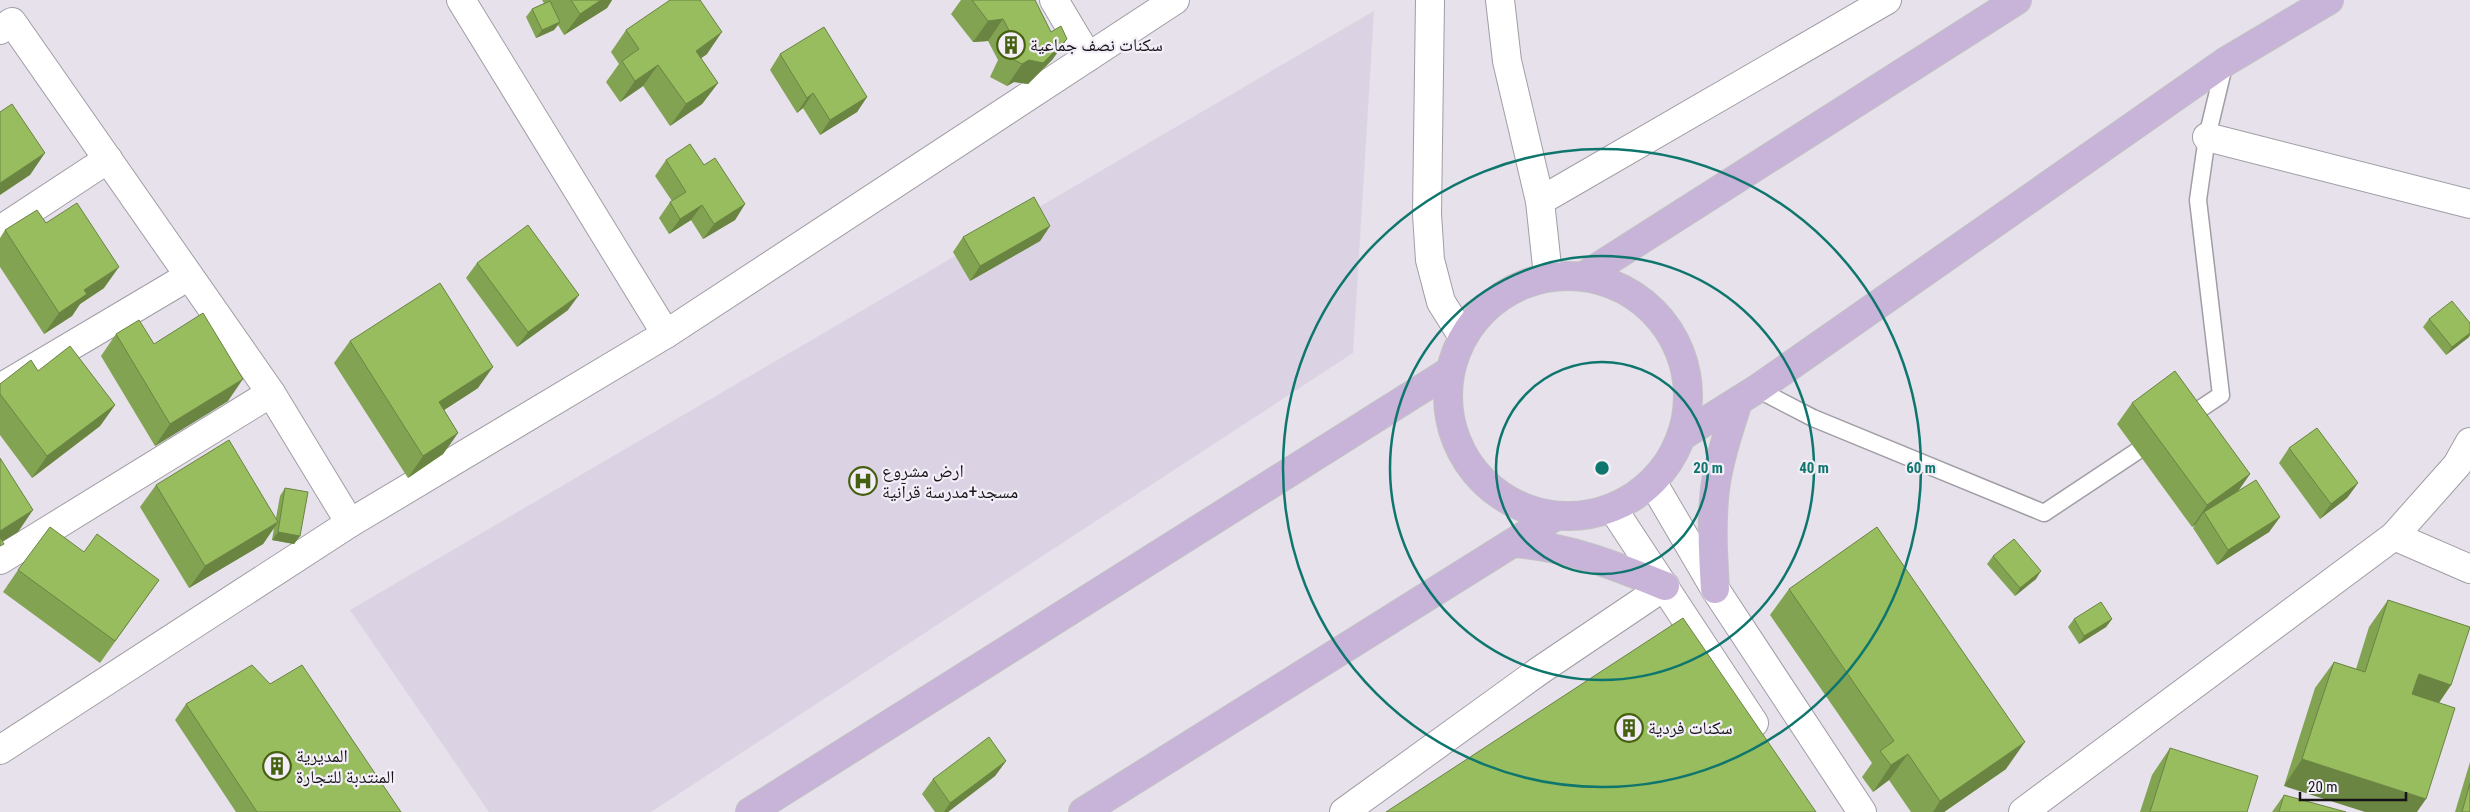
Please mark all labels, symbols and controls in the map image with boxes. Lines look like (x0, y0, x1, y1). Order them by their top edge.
building icon: سكنات نصف جماعية (996, 30, 1026, 60)
place label: سكنات نصف جماعية (1030, 34, 1163, 55)
centre of rings (1593, 459, 1611, 477)
text: 20 m (1693, 459, 1723, 477)
text: 40 m (1799, 459, 1829, 477)
text: 60 m (1906, 459, 1936, 477)
place label: ارض مشروع مسجد+مدرسة قرآنية (882, 460, 1018, 502)
hospital icon: ارض مشروع مسجد+مدرسة قرآنية (848, 466, 878, 496)
building icon: سكنات فردية (1614, 713, 1644, 743)
place label: سكنات فردية (1648, 717, 1733, 738)
place label: المديرية المنتدبة للتجارة (296, 745, 395, 788)
building icon: المديرية المنتدبة للتجارة (262, 751, 292, 781)
scale bar (2300, 770, 2406, 802)
text: 20 m (2308, 778, 2338, 796)

